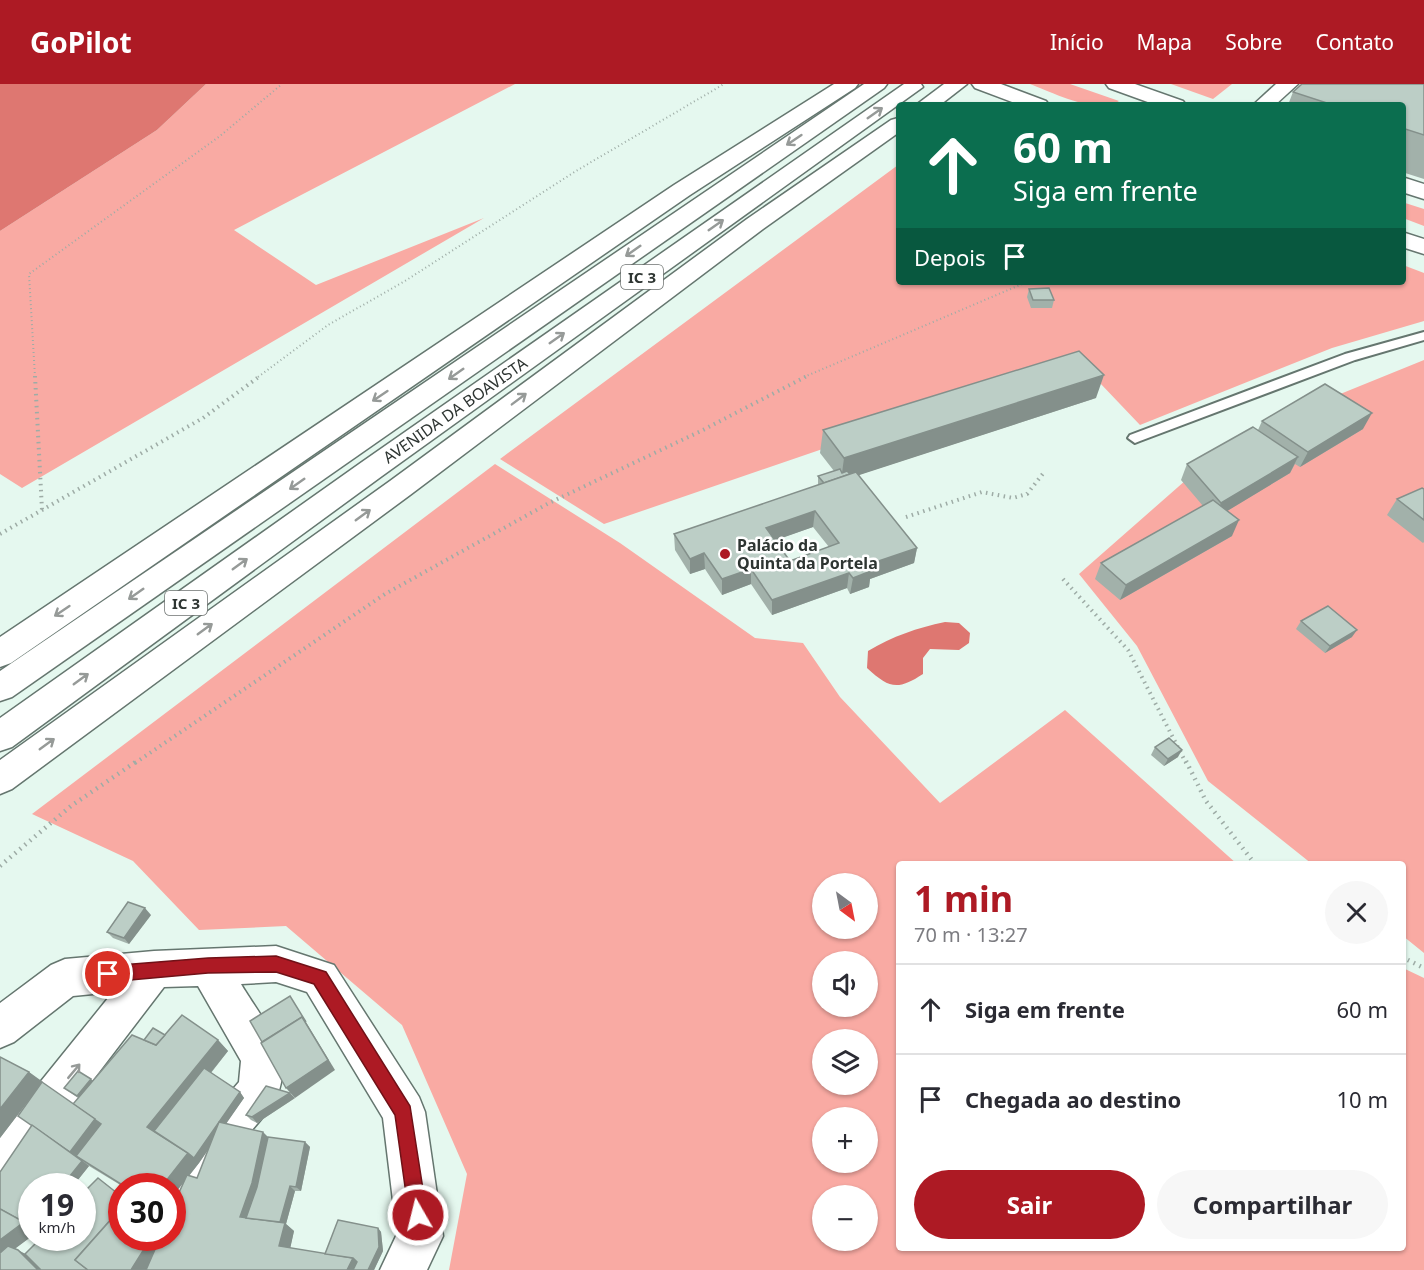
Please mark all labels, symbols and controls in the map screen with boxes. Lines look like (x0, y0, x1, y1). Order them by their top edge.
text: GoPilot (30, 23, 132, 61)
text: Início (1050, 28, 1104, 56)
text: Mapa (1137, 28, 1192, 56)
text: Sobre (1225, 28, 1282, 56)
text: Contato (1315, 28, 1394, 56)
one-way arrow (867, 107, 883, 119)
text: 60 m (1013, 118, 1113, 175)
icon: ahead (914, 126, 992, 204)
one-way arrow (786, 134, 803, 146)
text: Siga em frente (1013, 172, 1198, 209)
one-way arrow (707, 219, 723, 231)
icon: arrive (998, 240, 1031, 273)
text: Depois (914, 242, 986, 272)
one-way arrow (625, 245, 642, 257)
road number: IC 3 (621, 265, 663, 289)
one-way arrow (548, 332, 564, 344)
street label: AVENIDA DA BOAVISTA (379, 351, 532, 468)
one-way arrow (448, 368, 464, 380)
one-way arrow (372, 390, 388, 402)
one-way arrow (511, 393, 527, 405)
one-way arrow (289, 478, 305, 490)
one-way arrow (354, 508, 370, 521)
place label: Palácio da Quinta da Portela (737, 534, 878, 574)
marker: Palácio da Quinta da Portela (718, 547, 732, 561)
one-way arrow (231, 558, 247, 571)
one-way arrow (128, 588, 145, 600)
road number: IC 3 (165, 591, 207, 615)
one-way arrow (54, 605, 70, 617)
one-way arrow (196, 623, 212, 636)
one-way arrow (73, 672, 89, 685)
one-way arrow (39, 738, 55, 750)
north arrow (812, 873, 878, 939)
map controls (812, 873, 878, 1251)
text: 1 min (914, 874, 1013, 923)
button: close (1325, 881, 1388, 944)
text: 70 m · 13:27 (914, 921, 1028, 948)
pin (82, 948, 133, 999)
button: sound (812, 951, 878, 1017)
icon: arrive (91, 957, 124, 990)
icon: ahead (914, 993, 947, 1026)
text: Siga em frente (965, 994, 1125, 1024)
text: 60 m (1337, 994, 1388, 1024)
button: layers (812, 1029, 878, 1095)
one-way arrow (68, 1063, 81, 1079)
icon: arrive (914, 1083, 947, 1116)
text: Chegada ao destino (965, 1084, 1181, 1114)
text: 10 m (1337, 1084, 1388, 1114)
button: + (812, 1107, 878, 1173)
button: Sair (914, 1170, 1145, 1239)
button: Compartilhar (1157, 1170, 1388, 1239)
speed limit sign: 30 (108, 1173, 186, 1251)
position arrow (386, 1183, 450, 1247)
text: 19 (40, 1184, 74, 1225)
button: − (812, 1185, 878, 1251)
text: km/h (39, 1217, 75, 1237)

